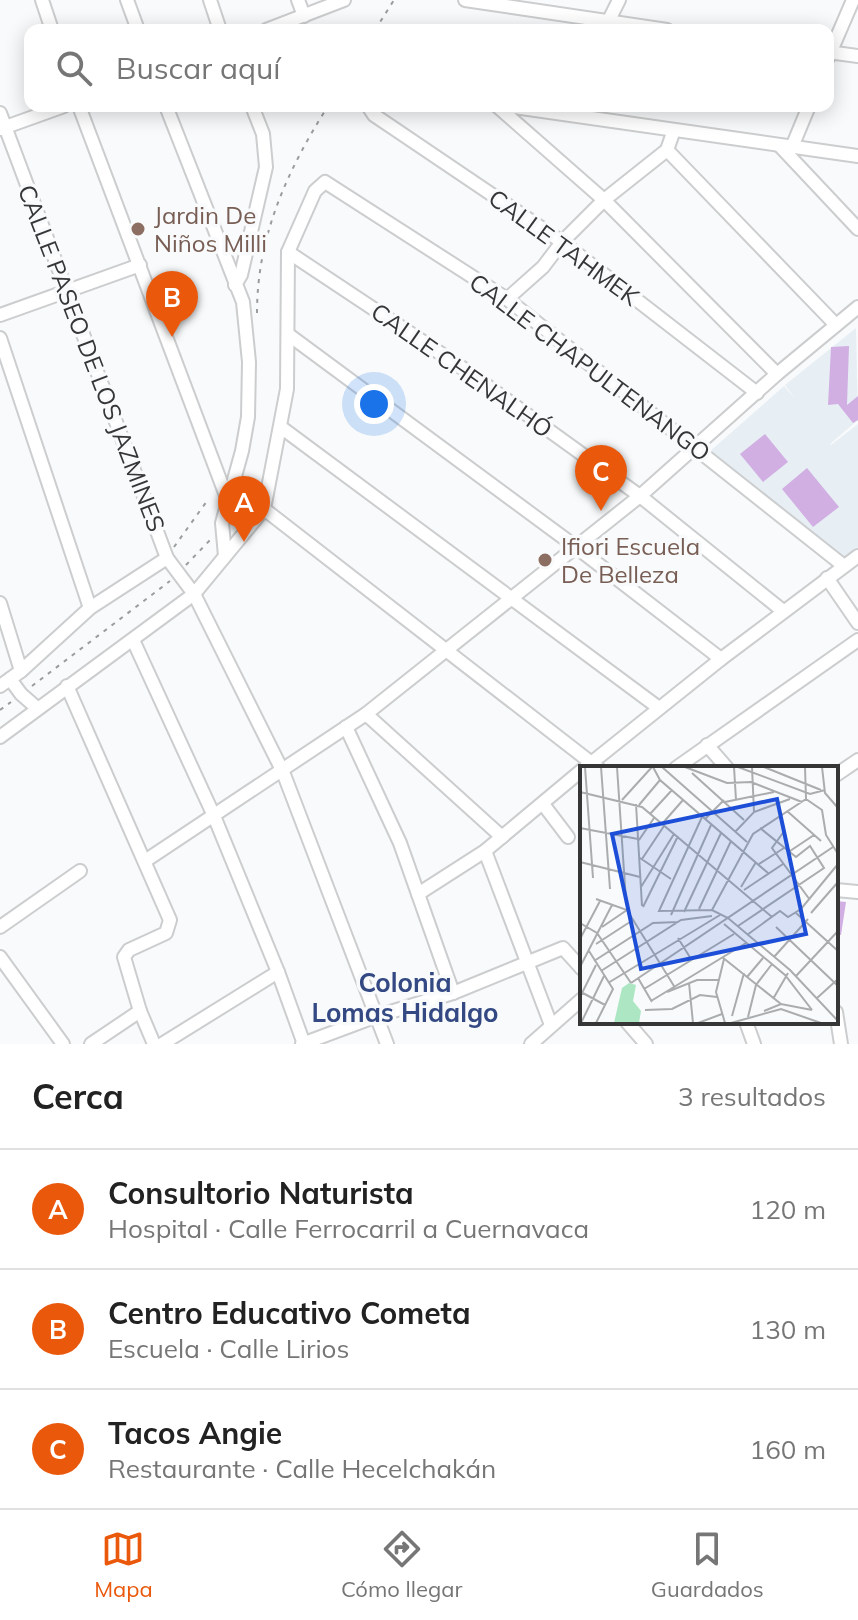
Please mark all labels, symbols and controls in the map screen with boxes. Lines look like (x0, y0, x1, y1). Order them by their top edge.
search box (24, 24, 834, 112)
icon: search (52, 46, 96, 90)
text: Buscar aquí (116, 49, 281, 87)
street label: CALLE PASEO DE LOS JAZMINES (12, 180, 172, 536)
street label: CALLE TAHMEK (483, 182, 646, 312)
place label: Jardin De Niños Milli (154, 200, 267, 258)
marker: Jardin De Niños Milli (129, 220, 147, 238)
street label: CALLE CHAPULTENANGO (464, 267, 716, 467)
pin: B (146, 271, 198, 337)
street label: CALLE CHENALHÓ (365, 296, 559, 444)
your location (354, 384, 394, 424)
pin: C (575, 445, 627, 511)
pin: A (218, 476, 270, 542)
place label: Ifiori Escuela De Belleza (561, 531, 700, 589)
marker: Ifiori Escuela De Belleza (536, 551, 554, 569)
inset map (580, 766, 838, 1024)
district label: Colonia Lomas Hidalgo (312, 966, 498, 1029)
text: Cerca (32, 1075, 124, 1118)
text: 3 resultados (678, 1080, 826, 1113)
text: Consultorio Naturista (108, 1174, 414, 1212)
text: A (48, 1193, 68, 1226)
text: 120 m (750, 1193, 826, 1226)
text: Hospital · Calle Ferrocarril a Cuernavaca (108, 1212, 589, 1245)
text: Centro Educativo Cometa (108, 1294, 471, 1332)
text: B (49, 1313, 67, 1346)
text: 130 m (750, 1313, 826, 1346)
text: Escuela · Calle Lirios (108, 1332, 349, 1365)
text: Tacos Angie (108, 1414, 282, 1452)
text: C (49, 1433, 67, 1466)
text: 160 m (750, 1433, 826, 1466)
text: Restaurante · Calle Hecelchakán (108, 1452, 496, 1485)
tab: Mapa (94, 1527, 153, 1603)
tab: Cómo llegar (341, 1527, 462, 1603)
tab: Guardados (651, 1527, 764, 1603)

